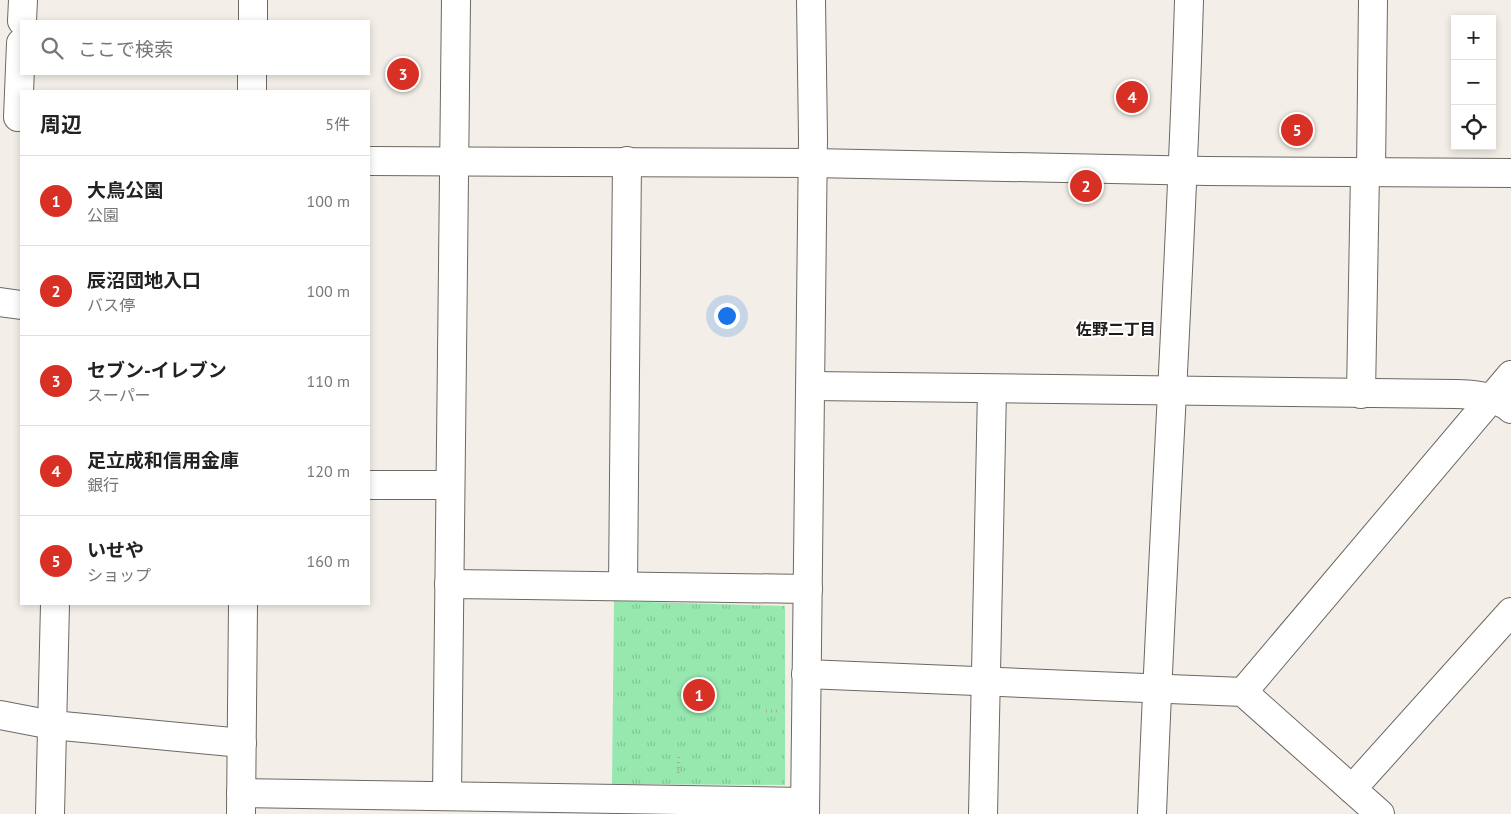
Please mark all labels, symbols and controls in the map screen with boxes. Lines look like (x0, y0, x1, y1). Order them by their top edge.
map controls (1451, 15, 1496, 150)
button: + (1451, 15, 1496, 60)
search box (20, 20, 370, 75)
icon: search (38, 34, 66, 62)
text: ここで検索 (78, 37, 173, 61)
pin: 3 (387, 55, 419, 93)
button: − (1451, 60, 1496, 105)
pin: 4 (1116, 78, 1148, 116)
button: locate (1451, 105, 1496, 150)
text: 周辺 (40, 111, 82, 138)
pin: 5 (1281, 111, 1313, 149)
text: 5件 (325, 114, 350, 134)
pin: 2 (1070, 167, 1102, 205)
text: 大鳥公園 (87, 178, 163, 202)
text: 1 (51, 191, 61, 211)
text: 100 m (307, 191, 350, 211)
text: 公園 (87, 205, 119, 225)
text: 辰沼団地入口 (87, 268, 201, 292)
text: 2 (51, 281, 61, 301)
text: 100 m (307, 281, 350, 301)
text: バス停 (87, 295, 135, 315)
your location (714, 303, 740, 329)
district label: 佐野二丁目 (1075, 319, 1156, 339)
text: セブン-イレブン (87, 358, 227, 382)
text: 3 (51, 371, 61, 391)
text: 110 m (307, 371, 350, 391)
text: スーパー (87, 385, 151, 405)
text: 足立成和信用金庫 (87, 448, 239, 472)
text: 4 (51, 461, 61, 481)
text: 120 m (307, 461, 350, 481)
text: 銀行 (87, 475, 119, 495)
text: いせや (87, 538, 144, 562)
text: 5 (51, 551, 61, 571)
text: 160 m (307, 551, 350, 571)
text: ショップ (87, 565, 151, 585)
pin: 1 (683, 676, 715, 714)

